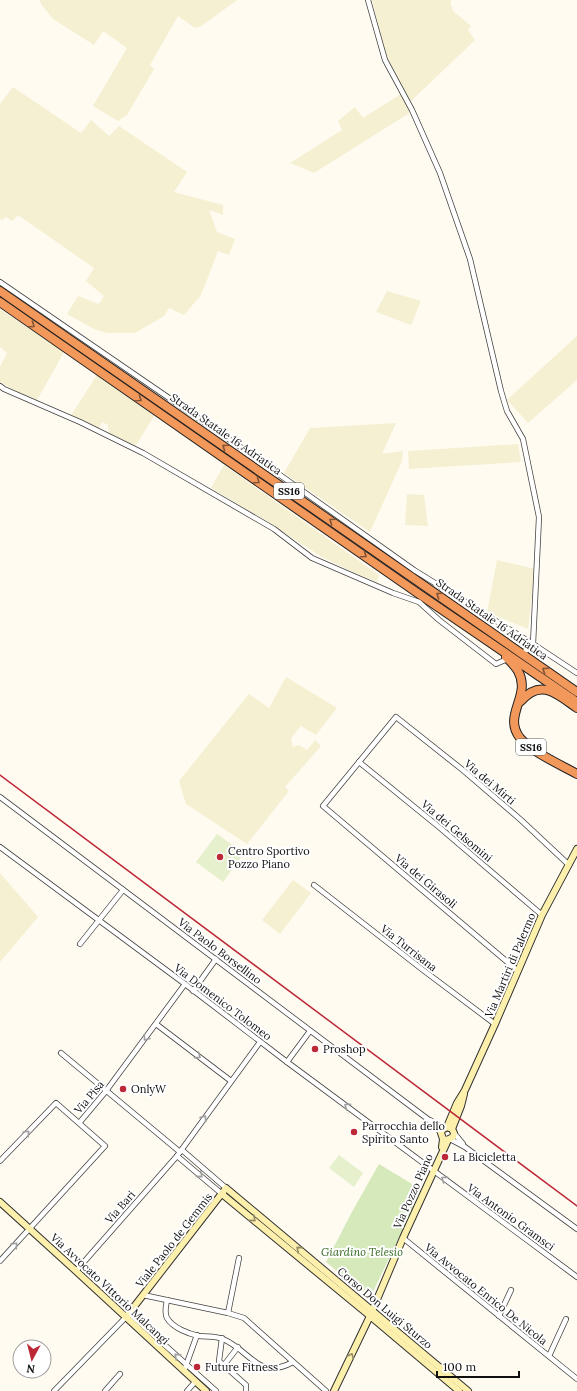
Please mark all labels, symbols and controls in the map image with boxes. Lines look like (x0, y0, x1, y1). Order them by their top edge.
one-way arrow (28, 320, 35, 328)
street label: Strada Statale 16 Adriatica (168, 390, 285, 478)
one-way arrow (134, 394, 141, 401)
one-way arrow (222, 444, 229, 452)
one-way arrow (253, 476, 260, 484)
road number: SS16 (274, 483, 304, 499)
one-way arrow (329, 518, 336, 526)
one-way arrow (359, 550, 366, 557)
street label: Strada Statale 16 Adriatica (434, 575, 551, 663)
one-way arrow (436, 593, 443, 600)
one-way arrow (542, 667, 549, 675)
road number: SS16 (516, 739, 546, 755)
street label: Via dei Mirti (461, 756, 518, 807)
street label: Via dei Gelsomini (418, 796, 495, 865)
place label: Centro Sportivo Pozzo Piano (228, 844, 310, 871)
street label: Via dei Girasoli (391, 850, 460, 911)
marker: Centro Sportivo Pozzo Piano (215, 852, 225, 862)
street label: Via Martiri di Palermo (481, 911, 538, 1020)
street label: Via Paolo Borsellino (175, 914, 265, 987)
street label: Via Turrisana (377, 921, 440, 975)
street label: Via Domenico Tolomeo (171, 960, 275, 1043)
one-way arrow (143, 1033, 150, 1040)
place label: Proshop (323, 1042, 366, 1056)
marker: Proshop (310, 1044, 320, 1054)
one-way arrow (194, 1051, 201, 1058)
street label: Via Pisa (70, 1077, 107, 1117)
place label: OnlyW (131, 1082, 167, 1096)
marker: OnlyW (118, 1084, 128, 1094)
one-way arrow (344, 1104, 351, 1111)
one-way arrow (200, 1116, 207, 1123)
place label: Parrocchia dello Spirito Santo (362, 1119, 445, 1146)
marker: Parrocchia dello Spirito Santo (349, 1127, 359, 1137)
one-way arrow (22, 1130, 30, 1138)
place label: La Bicicletta (453, 1150, 516, 1164)
street label: Via Pozzo Piano (390, 1151, 436, 1232)
marker: La Bicicletta (440, 1152, 450, 1162)
one-way arrow (195, 1170, 202, 1177)
one-way arrow (442, 1177, 449, 1184)
street label: Via Antonio Gramsci (464, 1180, 557, 1253)
street label: Via Bari (101, 1188, 138, 1227)
street label: Viale Paolo de Gemmis (132, 1190, 215, 1291)
one-way arrow (248, 1214, 255, 1221)
street label: Via Avvocato Vittorio Malcangi (47, 1230, 172, 1348)
street label: Via Avvocato Enrico De Nicola (421, 1239, 550, 1348)
one-way arrow (10, 1242, 18, 1250)
park label: Giardino Telesio (321, 1245, 403, 1259)
one-way arrow (296, 1246, 304, 1253)
street label: Corso Don Luigi Sturzo (335, 1264, 435, 1352)
north arrow (12, 1339, 52, 1379)
one-way arrow (174, 1353, 181, 1360)
one-way arrow (346, 1353, 354, 1360)
scale bar (437, 1353, 519, 1379)
text: 100 m (443, 1359, 476, 1374)
place label: Future Fitness (205, 1360, 278, 1374)
text: N (25, 1361, 36, 1376)
marker: Future Fitness (192, 1362, 202, 1372)

